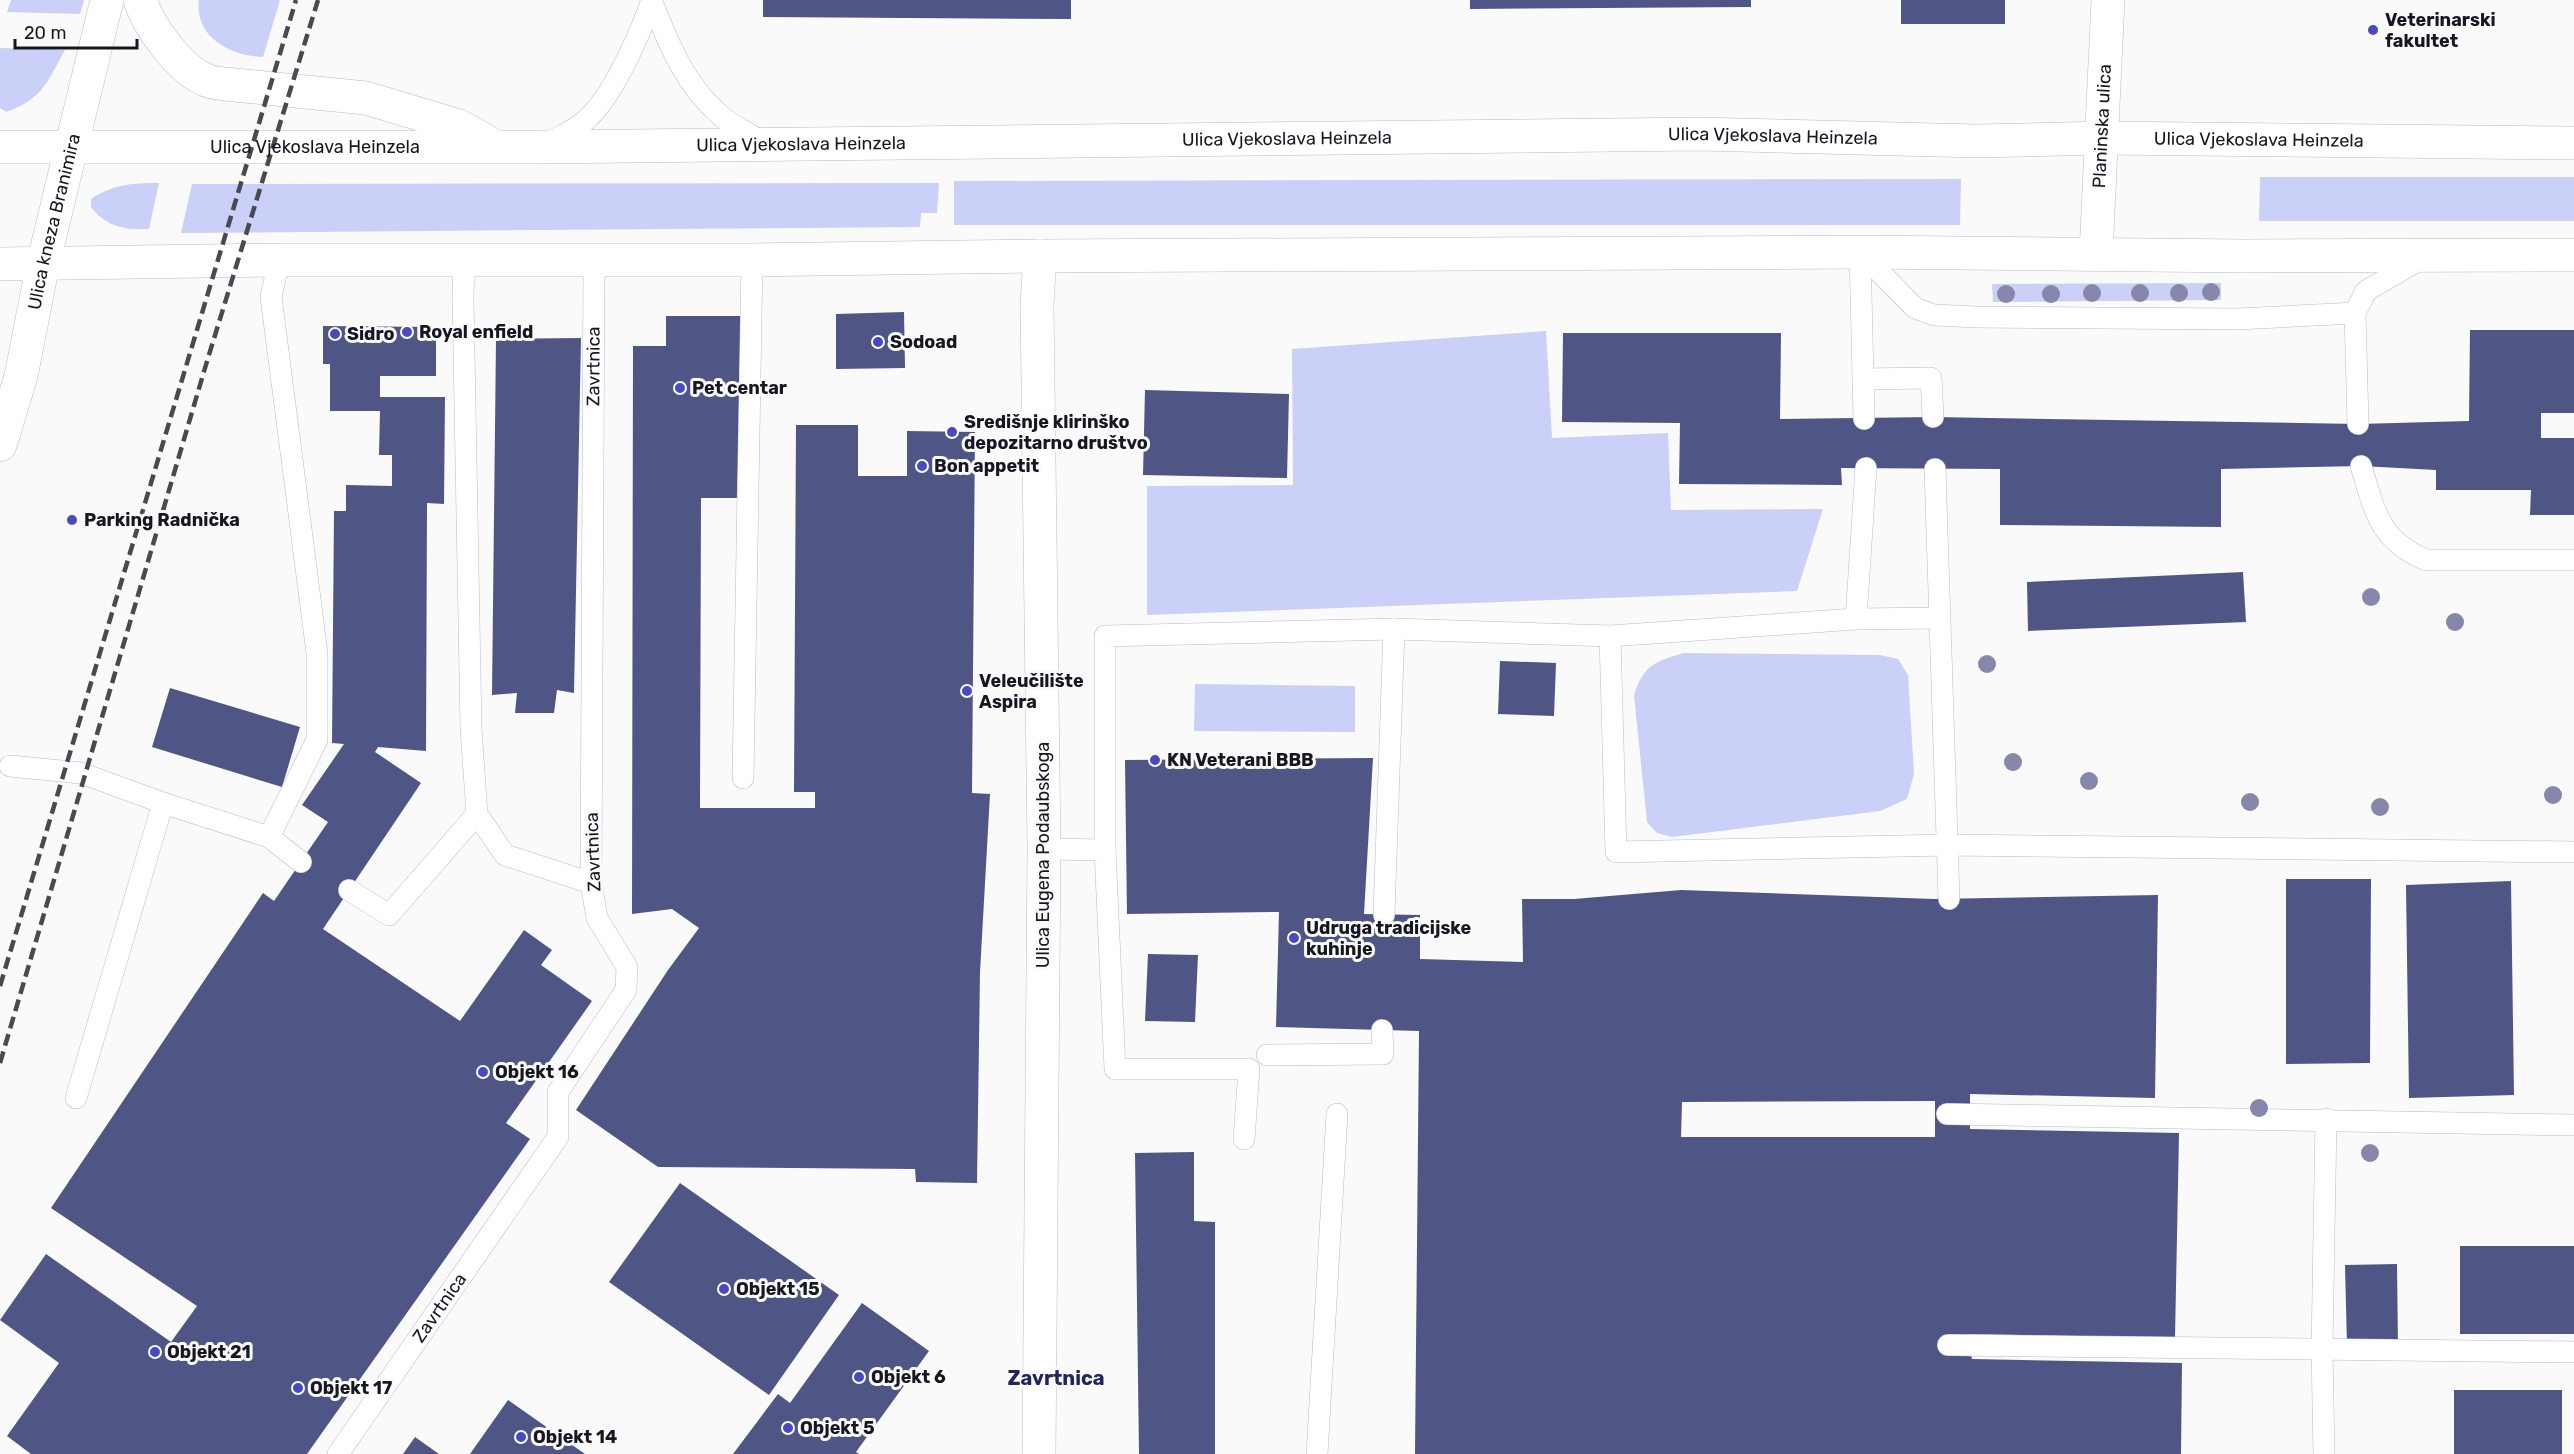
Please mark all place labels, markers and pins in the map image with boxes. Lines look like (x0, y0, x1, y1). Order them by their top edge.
place label: Veterinarski fakultet (2385, 9, 2496, 52)
marker: Veterinarski fakultet (2366, 23, 2380, 37)
place label: Royal enfield (419, 321, 533, 343)
place label: Sidro (347, 323, 395, 345)
marker: Royal enfield (400, 325, 414, 339)
marker: Sidro (328, 327, 342, 341)
place label: Sodoad (890, 331, 957, 353)
marker: Sodoad (871, 335, 885, 349)
place label: Pet centar (692, 377, 787, 399)
marker: Pet centar (673, 381, 687, 395)
place label: Središnje klirinško depozitarno društvo (964, 411, 1148, 454)
marker: Središnje klirinško depozitarno društvo (945, 425, 959, 439)
place label: Bon appetit (934, 455, 1039, 477)
marker: Bon appetit (915, 459, 929, 473)
place label: Parking Radnička (84, 509, 240, 531)
marker: Parking Radnička (65, 513, 79, 527)
place label: Veleučilište Aspira (979, 670, 1084, 713)
marker: Veleučilište Aspira (960, 684, 974, 698)
place label: KN Veterani BBB (1167, 749, 1314, 771)
marker: KN Veterani BBB (1148, 753, 1162, 767)
place label: Udruga tradicijske kuhinje (1306, 917, 1471, 960)
marker: Udruga tradicijske kuhinje (1287, 931, 1301, 945)
place label: Objekt 16 (495, 1061, 579, 1083)
marker: Objekt 16 (476, 1065, 490, 1079)
place label: Objekt 15 (736, 1278, 820, 1300)
marker: Objekt 15 (717, 1282, 731, 1296)
place label: Objekt 21 (167, 1341, 251, 1363)
marker: Objekt 21 (148, 1345, 162, 1359)
place label: Objekt 6 (871, 1366, 946, 1388)
marker: Objekt 6 (852, 1370, 866, 1384)
place label: Objekt 17 (310, 1377, 392, 1399)
marker: Objekt 17 (291, 1381, 305, 1395)
place label: Objekt 5 (800, 1417, 875, 1439)
marker: Objekt 5 (781, 1421, 795, 1435)
place label: Objekt 14 (533, 1426, 617, 1448)
marker: Objekt 14 (514, 1430, 528, 1444)

